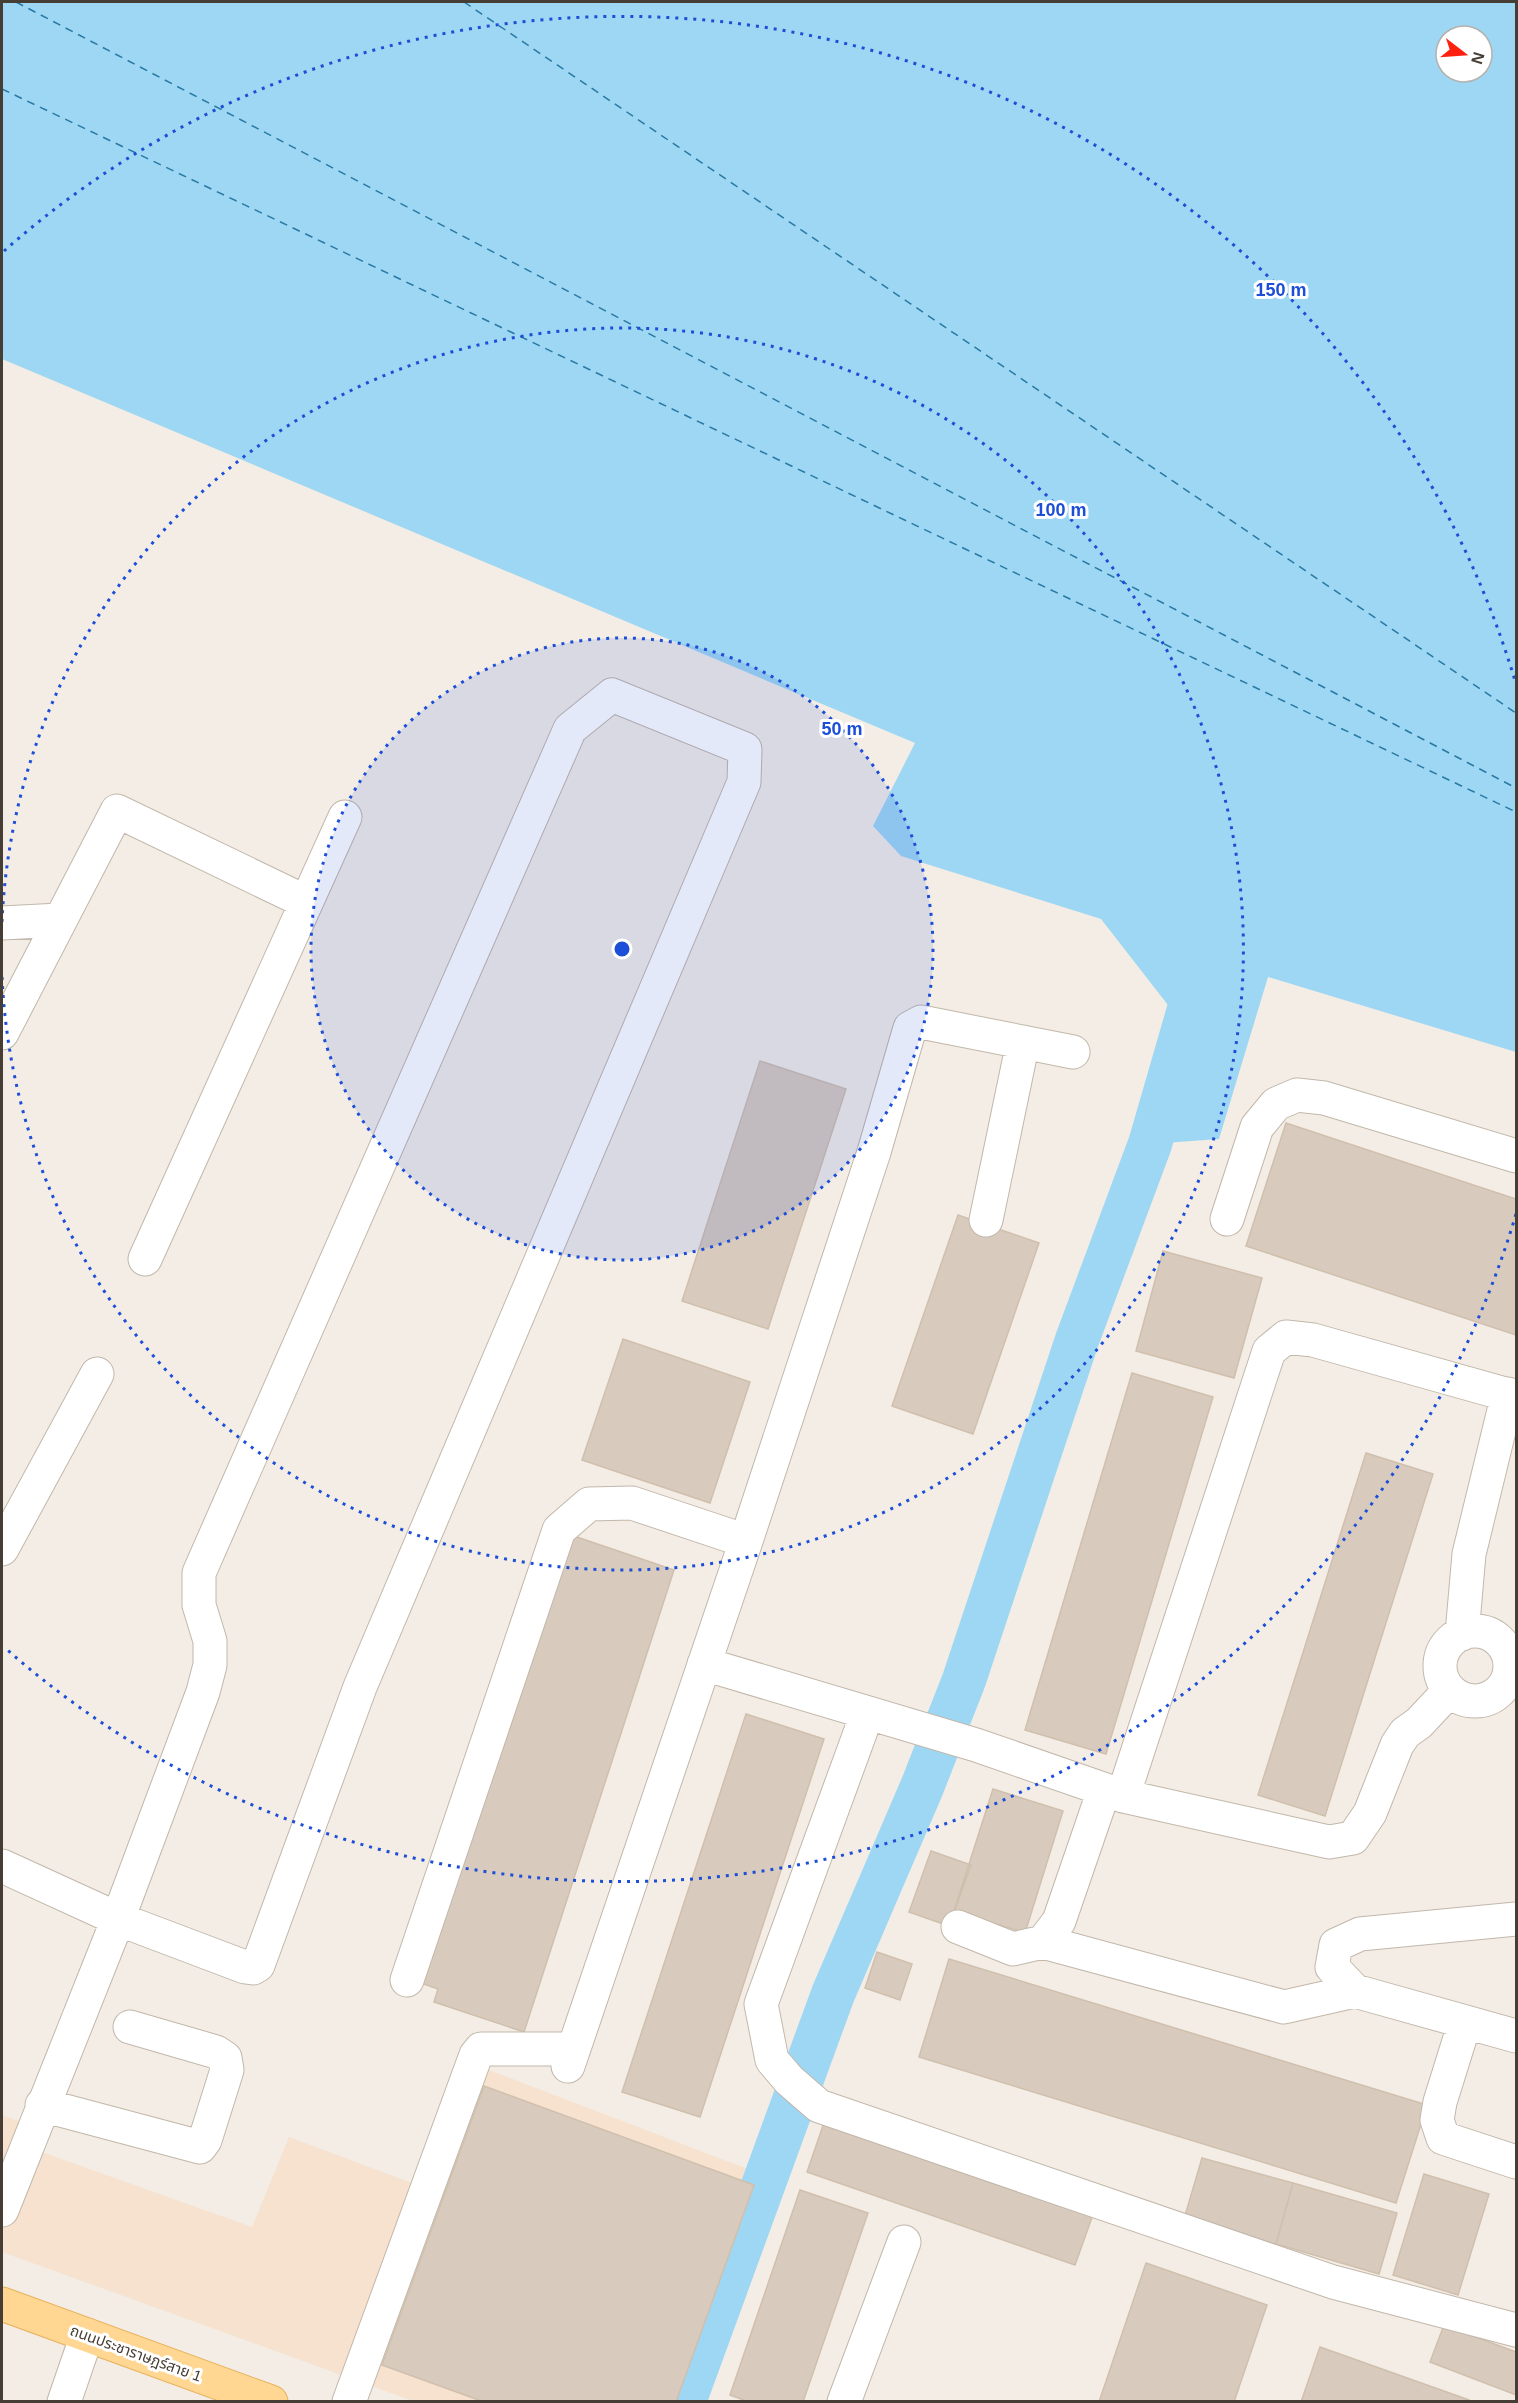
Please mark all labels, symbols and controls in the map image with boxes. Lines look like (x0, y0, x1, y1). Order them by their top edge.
north arrow (1434, 24, 1494, 84)
text: N (1468, 50, 1488, 66)
text: 150 m (1255, 280, 1307, 300)
text: 100 m (1035, 500, 1087, 520)
text: 50 m (821, 719, 863, 739)
centre of rings (612, 939, 632, 959)
street label: ถนนประชาราษฎร์สาย 1 (68, 2321, 204, 2385)

